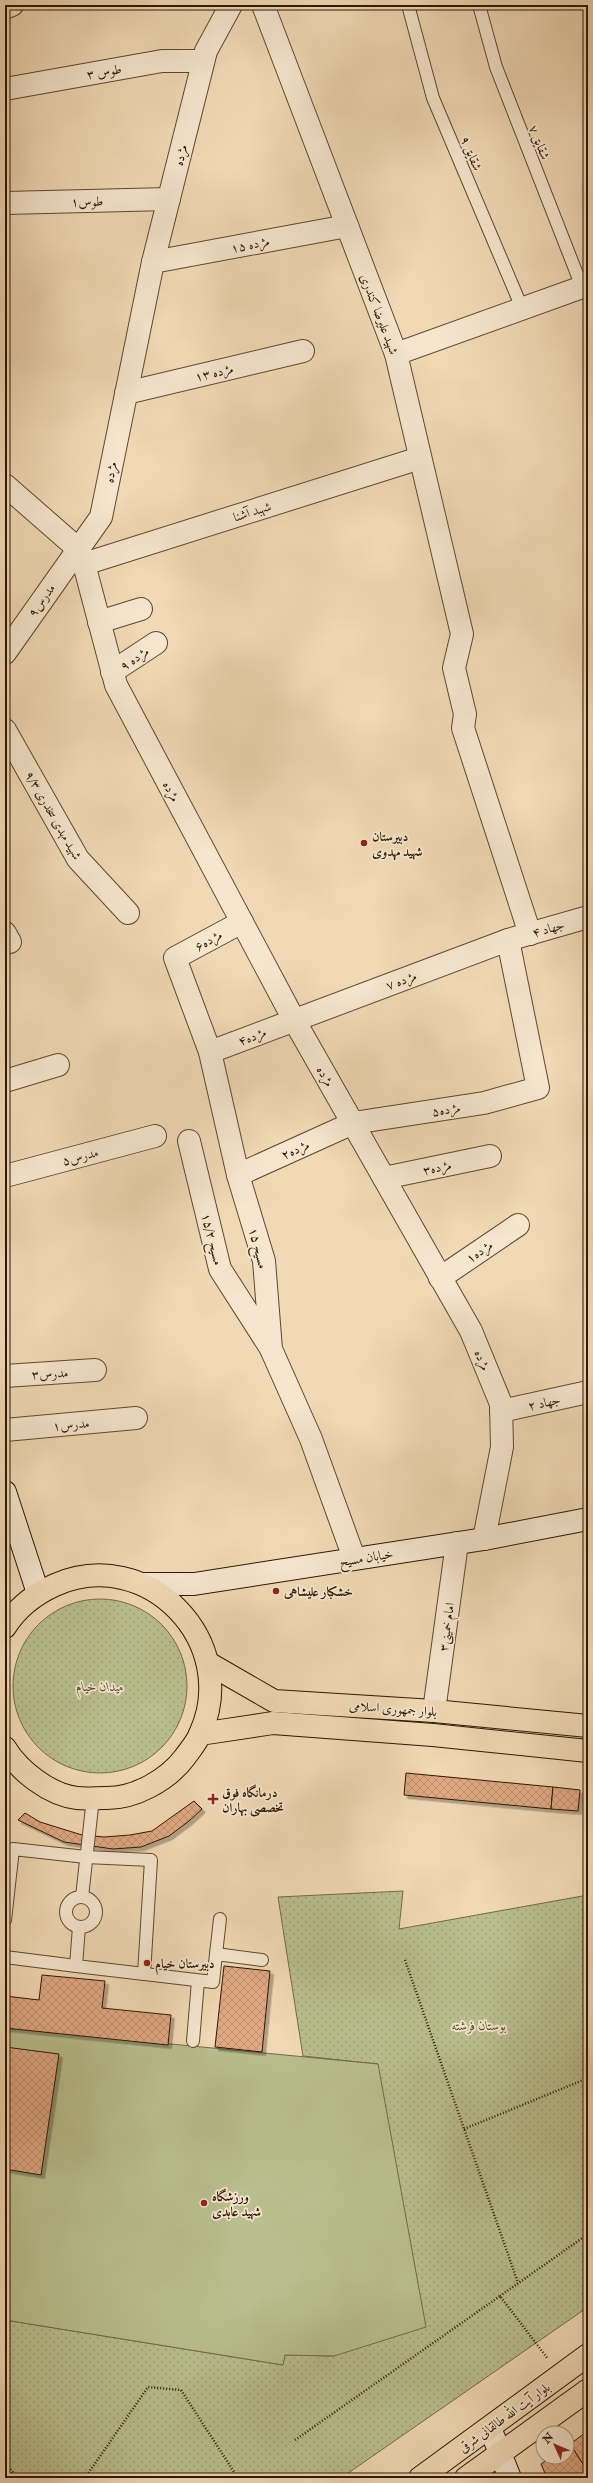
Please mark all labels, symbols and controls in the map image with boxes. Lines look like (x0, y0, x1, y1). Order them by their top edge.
street label: طوس ۳ (85, 61, 123, 83)
street label: شقایق ۷ (525, 123, 553, 162)
street label: شقایق ۹ (457, 134, 485, 173)
street label: مژده (171, 143, 192, 168)
street label: طوس۱ (71, 194, 103, 210)
street label: مژده ۱۵ (229, 233, 271, 258)
street label: شهید علیرضا کندری (356, 272, 402, 357)
street label: مژده ۱۳ (193, 361, 235, 386)
street label: مژده (101, 460, 122, 484)
street label: شهبد آشنا (231, 498, 273, 526)
street label: مدرس۹ (25, 581, 59, 620)
street label: مژده ۹ (117, 643, 153, 675)
street label: شهید مهدی سخدری ۹/۳ (21, 768, 85, 863)
street label: مژده (158, 778, 183, 805)
place label: دبیرستان شهید مهدوی (372, 829, 423, 861)
marker: دبیرستان شهید مهدوی (359, 838, 369, 848)
street label: جهاد ۴ (530, 917, 566, 941)
street label: مژده۶ (192, 927, 225, 956)
street label: مژده ۷ (384, 968, 419, 995)
street label: مژده۴ (236, 1024, 269, 1051)
street label: مژده (312, 1063, 337, 1090)
street label: مژده۵ (431, 1100, 462, 1121)
street label: مژده۲ (279, 1137, 312, 1164)
street label: مدرس۵ (60, 1144, 100, 1169)
street label: مژده۳ (421, 1157, 453, 1180)
street label: مسیح ۱۵/۲ (195, 1212, 226, 1268)
street label: مسیح ۱۵ (242, 1226, 271, 1271)
street label: مژده۱ (463, 1237, 497, 1267)
street label: مژده (470, 1347, 494, 1374)
street label: مدرس۳ (31, 1365, 69, 1383)
street label: جهاد ۲ (527, 1392, 562, 1414)
street label: مدرس۱ (52, 1415, 90, 1435)
street label: خیابان مسیح (338, 1546, 395, 1573)
place label: خشکبار علیشاهی (283, 1584, 353, 1600)
marker: خشکبار علیشاهی (271, 1586, 281, 1596)
street label: امام خمینی۳ (436, 1601, 461, 1653)
park label: میدان خیام (76, 1679, 124, 1698)
street label: بلوار جمهوری اسلامی (348, 1698, 437, 1720)
place label: درمانگاه فوق تخصصی بهاران (222, 1784, 285, 1817)
marker: درمانگاه فوق تخصصی بهاران (207, 1793, 219, 1805)
place label: دبیرستان خیام (155, 1956, 215, 1975)
marker: دبیرستان خیام (142, 1958, 152, 1968)
park label: بوستان فرشته (452, 2018, 507, 2034)
place label: ورزشگاه شهید عابدی (212, 2188, 261, 2220)
marker: ورزشگاه شهید عابدی (199, 2198, 209, 2208)
street label: بلوار آیت الله طالقانی شرقی (454, 2377, 553, 2456)
north arrow (535, 2425, 575, 2465)
text: N (539, 2430, 557, 2447)

